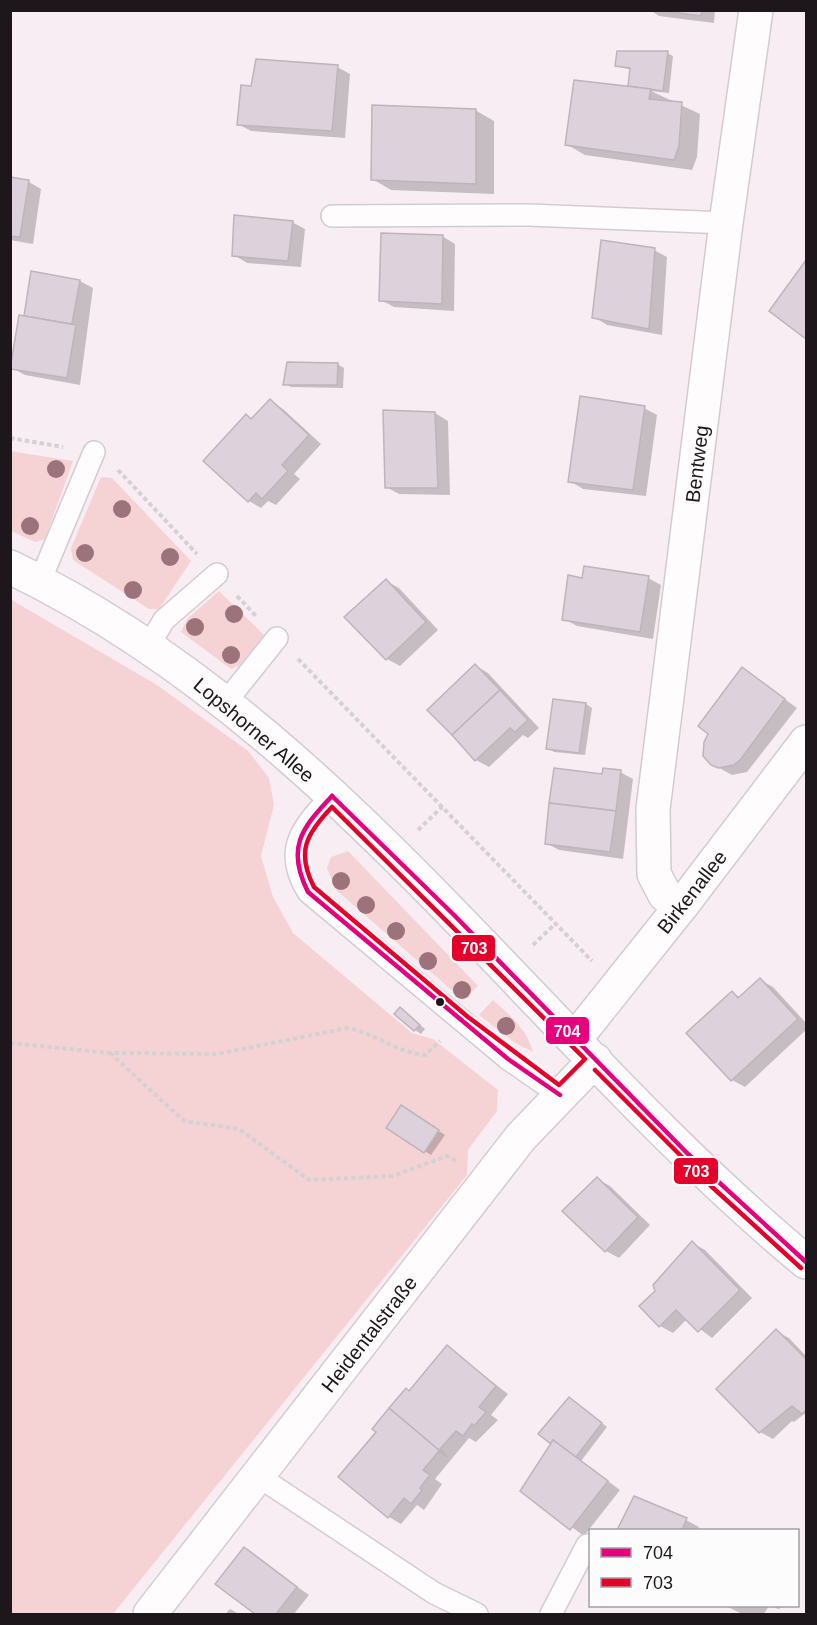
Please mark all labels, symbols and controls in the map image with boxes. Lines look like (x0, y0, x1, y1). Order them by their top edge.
street label: Bentweg (681, 424, 713, 504)
street label: Lopshorner Allee (189, 673, 319, 787)
street label: Birkenallee (653, 846, 731, 938)
line badge: 703 (451, 934, 496, 962)
text: 703 (461, 940, 487, 957)
unlabelled marker (434, 996, 446, 1008)
line badge: 704 (545, 1016, 590, 1045)
text: 704 (554, 1023, 580, 1040)
line badge: 703 (673, 1157, 719, 1185)
text: 703 (683, 1163, 709, 1180)
street label: Heidentalstraße (317, 1272, 421, 1396)
legend (589, 1529, 799, 1607)
text: 704 (643, 1543, 673, 1563)
text: 703 (643, 1573, 673, 1593)

